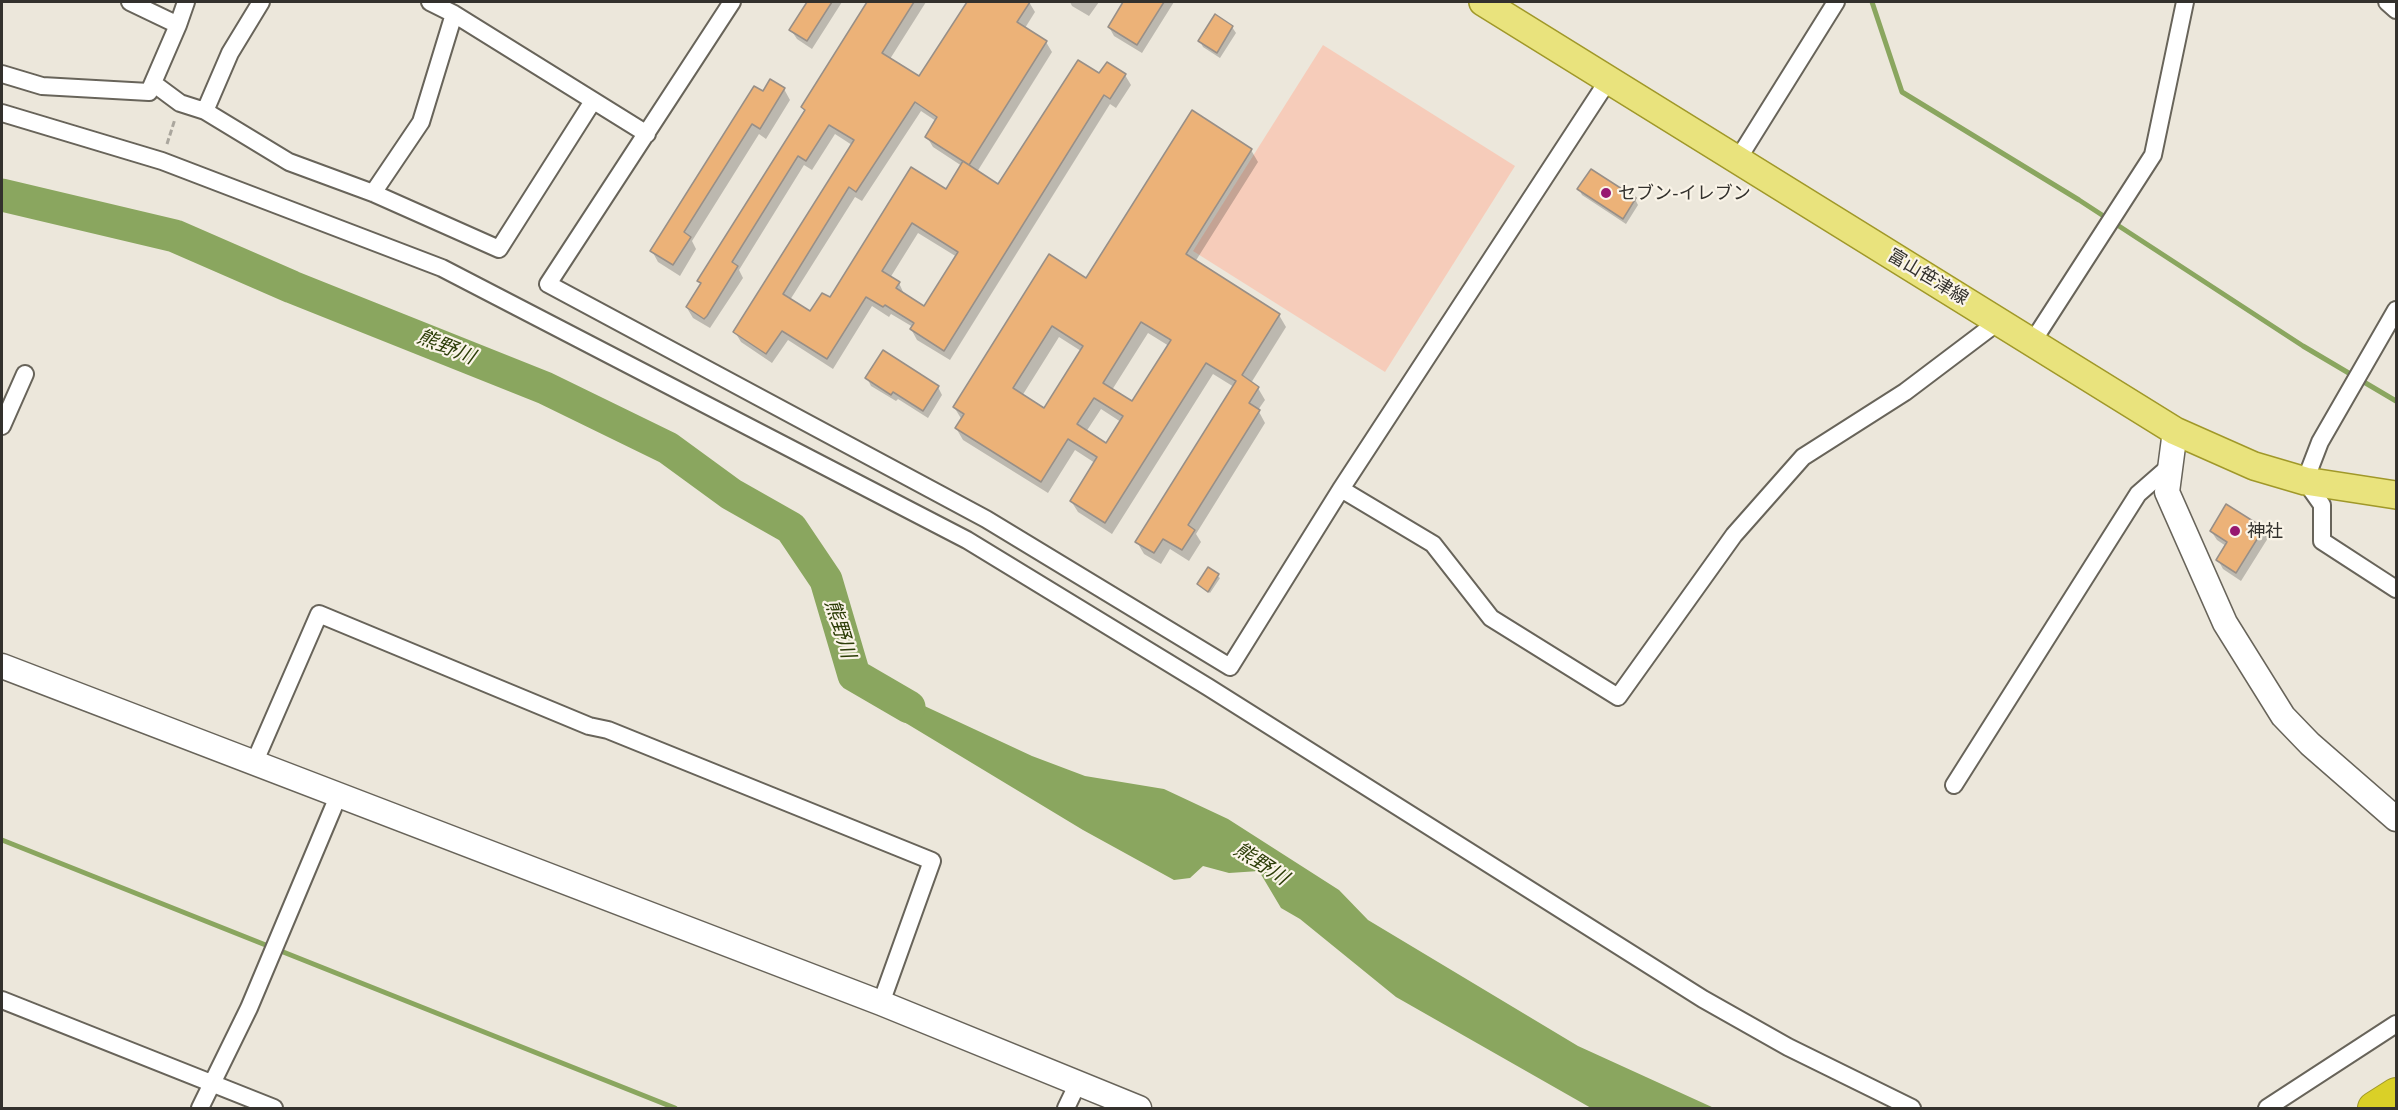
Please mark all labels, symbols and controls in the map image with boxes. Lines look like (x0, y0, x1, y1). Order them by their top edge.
place label: セブン-イレブン (1618, 182, 1751, 204)
marker: セブン-イレブン (1599, 186, 1613, 200)
street label: 富山笹津線 (1884, 245, 1972, 309)
water label: 熊野川 (414, 325, 478, 369)
place label: 神社 (2247, 520, 2283, 542)
marker: 神社 (2228, 524, 2242, 538)
water label: 熊野川 (820, 597, 860, 661)
water label: 熊野川 (1229, 838, 1293, 890)

